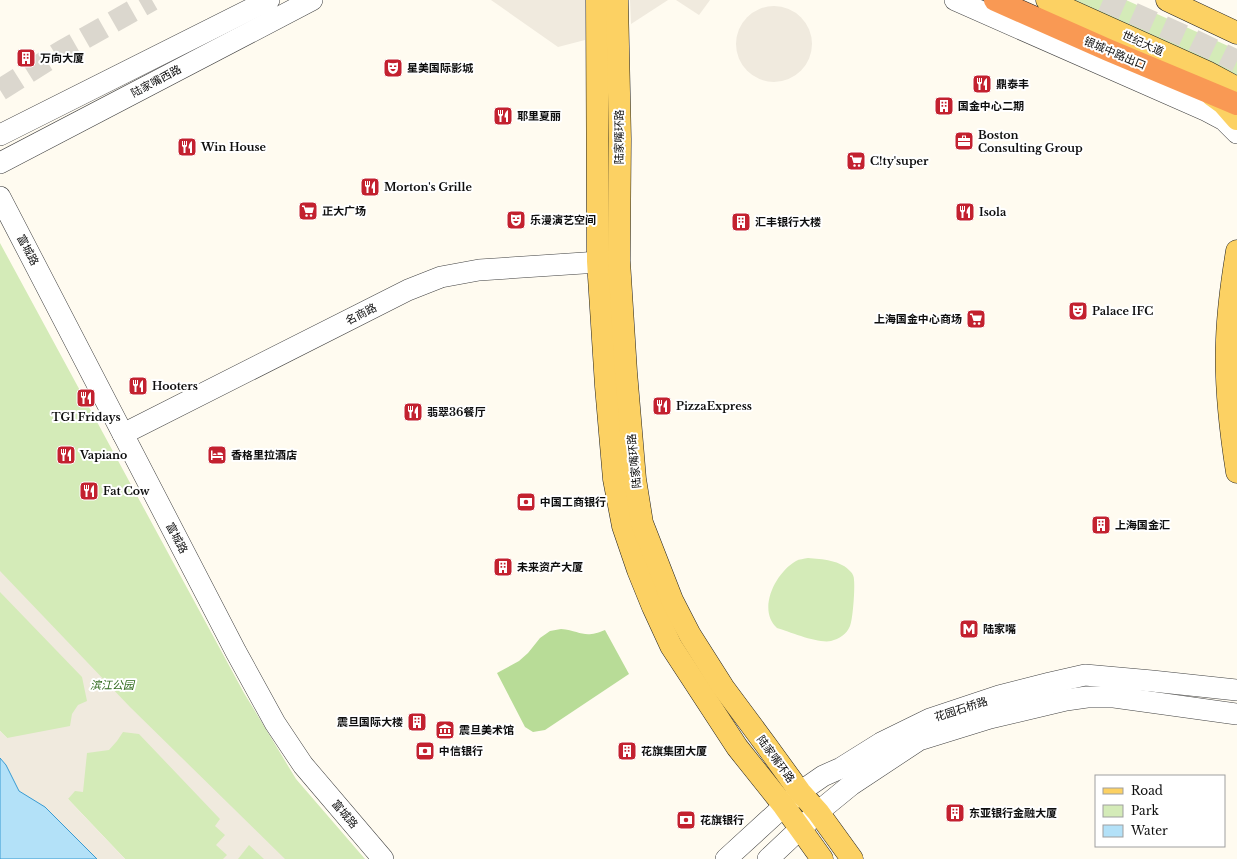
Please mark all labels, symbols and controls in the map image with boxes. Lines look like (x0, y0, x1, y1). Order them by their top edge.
street label: 世纪大道 (1120, 28, 1166, 58)
street label: 银城中路出口 (1082, 34, 1148, 72)
building icon: 万向大厦 (15, 47, 37, 69)
place label: 万向大厦 (40, 51, 84, 65)
theatre icon: 星美国际影城 (382, 57, 404, 79)
place label: 星美国际影城 (407, 61, 474, 75)
street label: 陆家嘴西路 (128, 62, 184, 100)
restaurant icon: 鼎泰丰 (971, 73, 993, 95)
place label: 鼎泰丰 (996, 77, 1029, 91)
building icon: 国金中心二期 (933, 95, 955, 117)
place label: 国金中心二期 (958, 99, 1024, 113)
restaurant icon: 耶里夏丽 (492, 105, 514, 127)
place label: 耶里夏丽 (517, 109, 561, 123)
street label: 陆家嘴环路 (612, 110, 626, 165)
place label: Boston Consulting Group (978, 128, 1083, 155)
office icon: Boston Consulting Group (953, 130, 975, 152)
restaurant icon: Win House (176, 136, 198, 158)
place label: Win House (200, 140, 267, 154)
supermarket icon: C!ty'super (845, 150, 867, 172)
place label: C!ty'super (870, 154, 929, 168)
restaurant icon: Morton's Grille (359, 176, 381, 198)
place label: Morton's Grille (384, 180, 472, 194)
supermarket icon: 正大广场 (297, 200, 319, 222)
restaurant icon: Isola (954, 201, 976, 223)
place label: 正大广场 (322, 204, 366, 218)
place label: Isola (979, 205, 1007, 219)
theatre icon: 乐漫演艺空间 (505, 209, 527, 231)
building icon: 汇丰银行大楼 (730, 211, 752, 233)
place label: 乐漫演艺空间 (530, 213, 596, 227)
place label: 汇丰银行大楼 (755, 215, 821, 229)
street label: 富城路 (14, 232, 42, 268)
street label: 名商路 (343, 300, 379, 328)
theatre icon: Palace IFC (1067, 300, 1089, 322)
place label: Palace IFC (1092, 304, 1153, 318)
supermarket icon: 上海国金中心商场 (965, 308, 987, 330)
place label: 上海国金中心商场 (874, 312, 962, 326)
restaurant icon: Hooters (127, 375, 149, 397)
place label: Hooters (152, 379, 198, 393)
restaurant icon: TGI Fridays (75, 387, 97, 409)
restaurant icon: PizzaExpress (651, 395, 673, 417)
place label: PizzaExpress (676, 399, 752, 413)
restaurant icon: 翡翠36餐厅 (402, 401, 424, 423)
place label: 翡翠36餐厅 (427, 405, 485, 419)
place label: TGI Fridays (51, 410, 121, 424)
street label: 陆家嘴环路 (624, 433, 644, 489)
restaurant icon: Vapiano (55, 444, 77, 466)
hotel icon: 香格里拉酒店 (206, 444, 228, 466)
place label: Vapiano (79, 448, 127, 462)
place label: 香格里拉酒店 (231, 448, 297, 462)
restaurant icon: Fat Cow (78, 480, 100, 502)
place label: Fat Cow (103, 484, 150, 498)
bank icon: 中国工商银行 (515, 491, 537, 513)
place label: 中国工商银行 (540, 495, 606, 509)
building icon: 上海国金汇 (1090, 514, 1112, 536)
place label: 上海国金汇 (1115, 518, 1170, 532)
street label: 富城路 (163, 520, 191, 556)
building icon: 未来资产大厦 (492, 556, 514, 578)
place label: 未来资产大厦 (517, 560, 583, 574)
metro station icon: 陆家嘴 (958, 618, 980, 640)
place label: 陆家嘴 (983, 622, 1016, 636)
park label: 滨江公园 (90, 678, 136, 692)
street label: 花园石桥路 (933, 694, 989, 724)
building icon: 震旦国际大楼 (406, 711, 428, 733)
place label: 震旦国际大楼 (337, 715, 403, 729)
museum icon: 震旦美术馆 (434, 719, 456, 741)
place label: 震旦美术馆 (459, 723, 514, 737)
street label: 陆家嘴环路 (754, 733, 798, 785)
bank icon: 中信银行 (414, 740, 436, 762)
building icon: 花旗集团大厦 (616, 740, 638, 762)
place label: 中信银行 (439, 744, 483, 758)
place label: 花旗集团大厦 (641, 744, 707, 758)
legend (1095, 775, 1225, 847)
text: Road (1131, 783, 1163, 798)
street label: 富城路 (329, 797, 361, 831)
building icon: 东亚银行金融大厦 (944, 802, 966, 824)
text: Park (1131, 803, 1159, 818)
place label: 东亚银行金融大厦 (969, 806, 1057, 820)
bank icon: 花旗银行 (675, 809, 697, 831)
place label: 花旗银行 (700, 813, 744, 827)
text: Water (1130, 823, 1168, 838)

